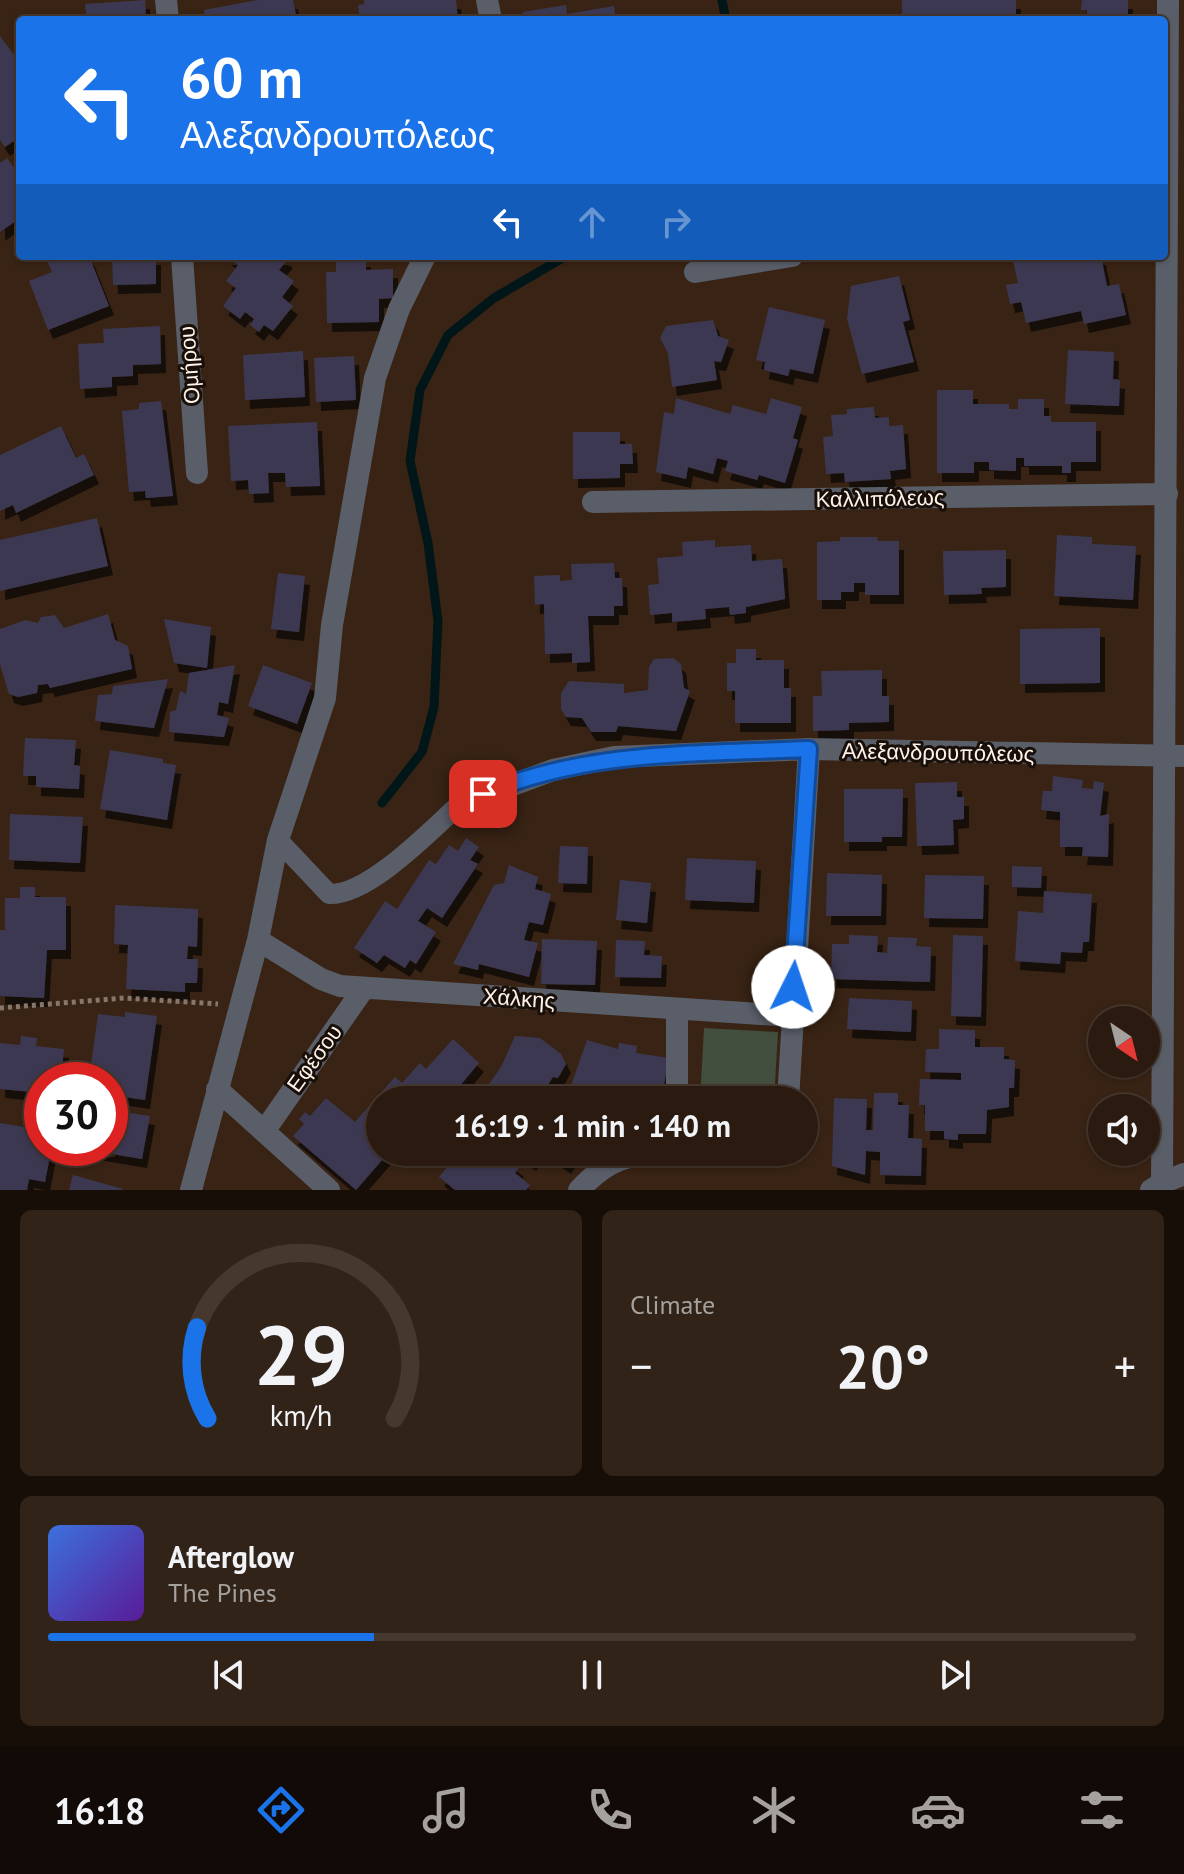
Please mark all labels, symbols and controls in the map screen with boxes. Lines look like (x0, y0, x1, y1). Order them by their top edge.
text: 60 m (180, 41, 303, 113)
icon: left (48, 48, 152, 152)
text: Αλεξανδρουπόλεως (180, 111, 495, 158)
icon: left (486, 200, 530, 244)
icon: ahead (570, 200, 614, 244)
icon: right (654, 200, 698, 244)
street label: Ομήρου (172, 325, 206, 405)
street label: Καλλιπόλεως (815, 483, 945, 513)
street label: Αλεξανδρουπόλεως (842, 736, 1034, 768)
pin (449, 760, 517, 828)
icon: arrive (461, 772, 505, 816)
position arrow (751, 945, 835, 1029)
street label: Χάλκης (482, 982, 556, 1014)
north arrow (1088, 1006, 1160, 1078)
map controls (1088, 1006, 1160, 1166)
street label: Εφέσου (280, 1019, 348, 1097)
speed limit sign: 30 (24, 1062, 128, 1166)
button: sound (1088, 1094, 1160, 1166)
text: 16:19 · 1 min · 140 m (453, 1106, 731, 1145)
text: Climate (630, 1288, 715, 1321)
text: 29 (254, 1300, 348, 1408)
text: 20° (836, 1327, 930, 1405)
text: − (630, 1337, 652, 1394)
text: + (1114, 1337, 1136, 1394)
text: km/h (270, 1397, 332, 1434)
text: Afterglow (168, 1537, 294, 1576)
text: The Pines (168, 1576, 277, 1609)
icon: previous (207, 1653, 251, 1697)
icon: pause (570, 1653, 614, 1697)
icon: next (933, 1653, 977, 1697)
icon: directions (253, 1782, 309, 1838)
icon: music (418, 1782, 474, 1838)
icon: phone (582, 1782, 638, 1838)
icon: climate (746, 1782, 802, 1838)
icon: car (910, 1782, 966, 1838)
icon: filters (1074, 1782, 1130, 1838)
text: 16:18 (54, 1787, 145, 1834)

